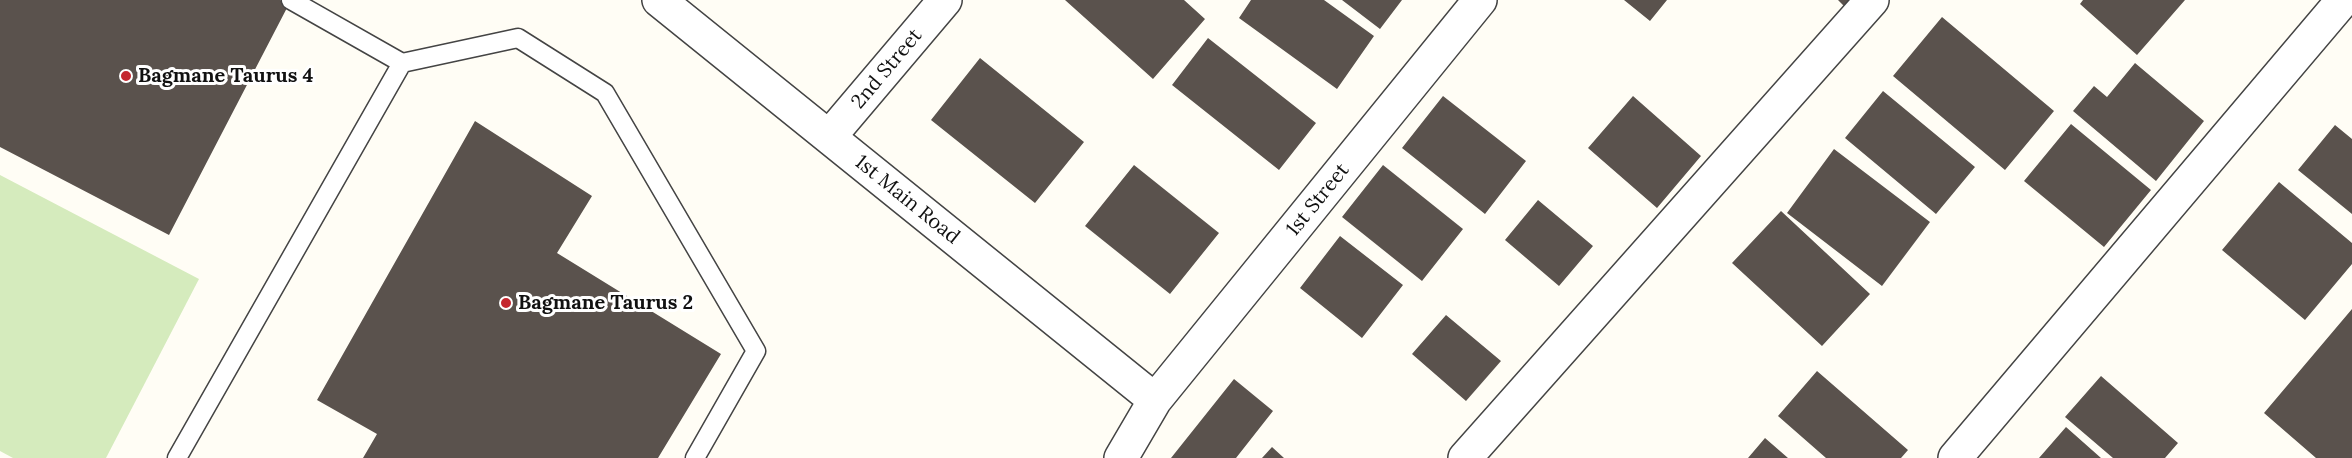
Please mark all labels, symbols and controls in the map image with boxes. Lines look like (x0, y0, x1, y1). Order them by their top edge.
street label: 2nd Street (847, 24, 927, 114)
place label: Bagmane Taurus 4 (138, 64, 314, 88)
marker: Bagmane Taurus 4 (119, 69, 133, 83)
street label: 1st Main Road (850, 151, 964, 249)
street label: 1st Street (1282, 159, 1354, 241)
place label: Bagmane Taurus 2 (518, 291, 693, 315)
marker: Bagmane Taurus 2 (499, 296, 513, 310)

